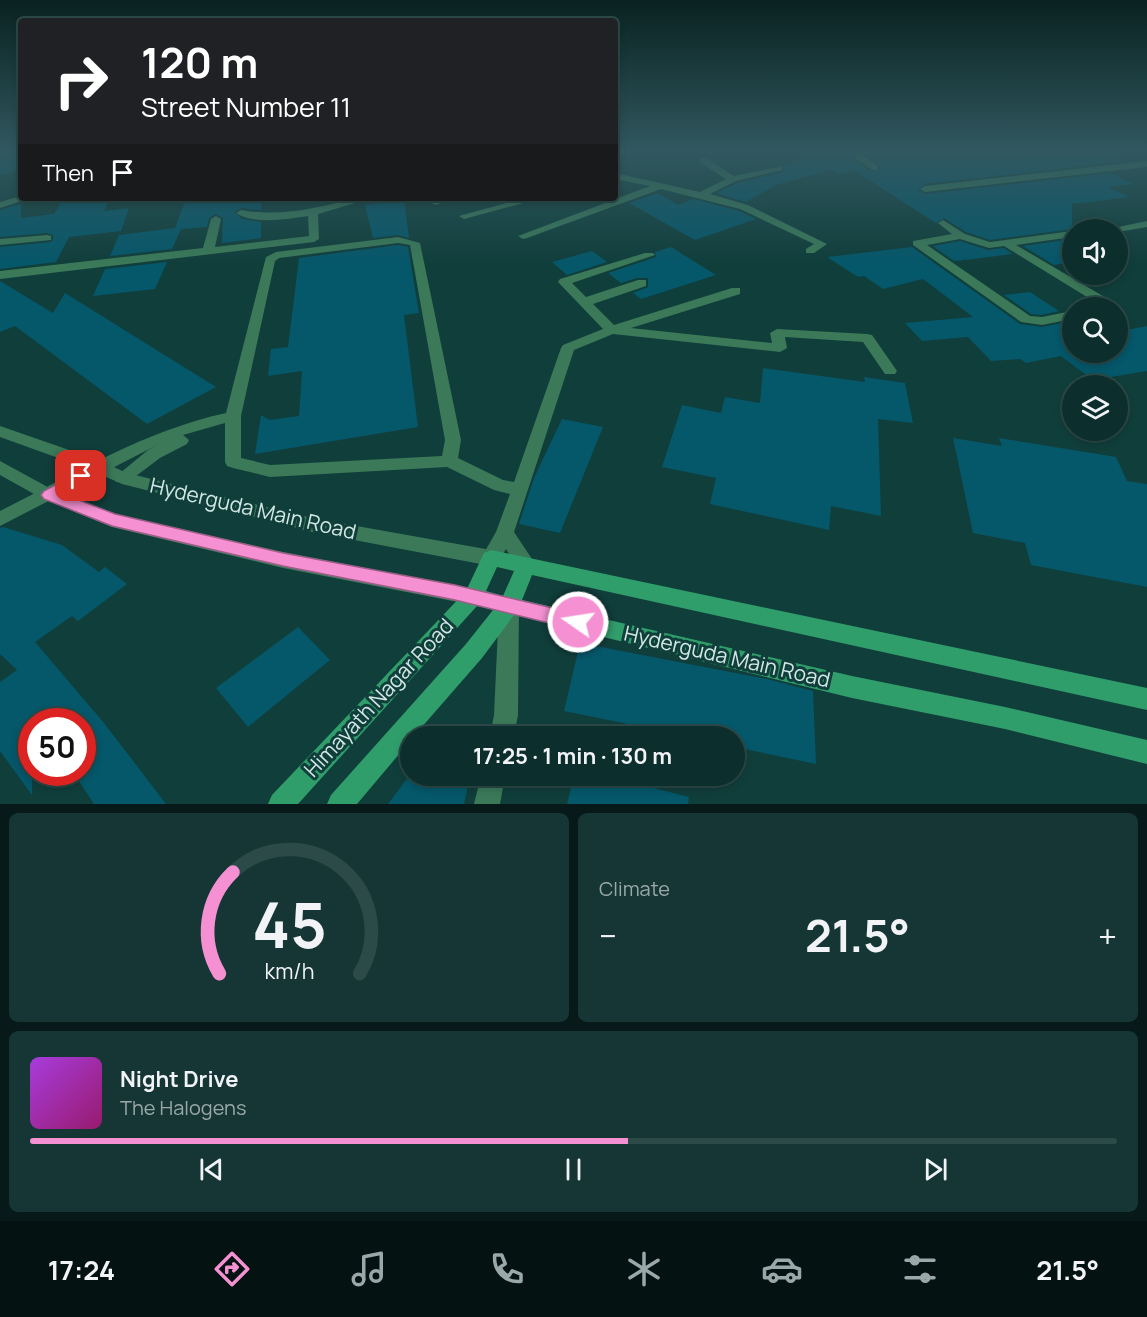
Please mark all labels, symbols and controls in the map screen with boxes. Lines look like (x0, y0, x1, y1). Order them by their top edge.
text: 120 m (141, 33, 258, 91)
icon: right (42, 42, 120, 120)
text: Street Number 11 (141, 88, 351, 125)
icon: arrive (106, 156, 139, 189)
text: Then (42, 158, 94, 188)
map controls (1062, 219, 1128, 441)
button: sound (1062, 219, 1128, 285)
button: search (1062, 297, 1128, 363)
button: layers (1062, 375, 1128, 441)
pin (55, 450, 106, 501)
icon: arrive (64, 459, 97, 492)
street label: Hyderguda Main Road (147, 471, 359, 545)
position arrow (546, 590, 610, 654)
street label: Himayath Nagar Road (297, 612, 459, 783)
street label: Hyderguda Main Road (621, 619, 833, 693)
speed limit sign: 50 (18, 708, 96, 786)
text: 17:25 · 1 min · 130 m (473, 741, 672, 771)
text: Climate (599, 875, 670, 902)
text: 45 (252, 881, 326, 967)
text: 21.5° (805, 904, 910, 966)
text: − (599, 913, 617, 958)
text: + (1098, 913, 1117, 958)
text: km/h (264, 957, 314, 986)
text: Night Drive (120, 1064, 239, 1094)
text: The Halogens (120, 1094, 246, 1121)
icon: previous (195, 1153, 228, 1186)
icon: pause (557, 1153, 590, 1186)
icon: next (919, 1153, 952, 1186)
icon: directions (211, 1248, 253, 1290)
icon: music (348, 1248, 390, 1290)
icon: phone (486, 1248, 528, 1290)
icon: climate (623, 1248, 665, 1290)
icon: car (761, 1248, 803, 1290)
icon: filters (899, 1248, 941, 1290)
text: 17:24 (48, 1251, 115, 1288)
text: 21.5° (1036, 1251, 1099, 1288)

